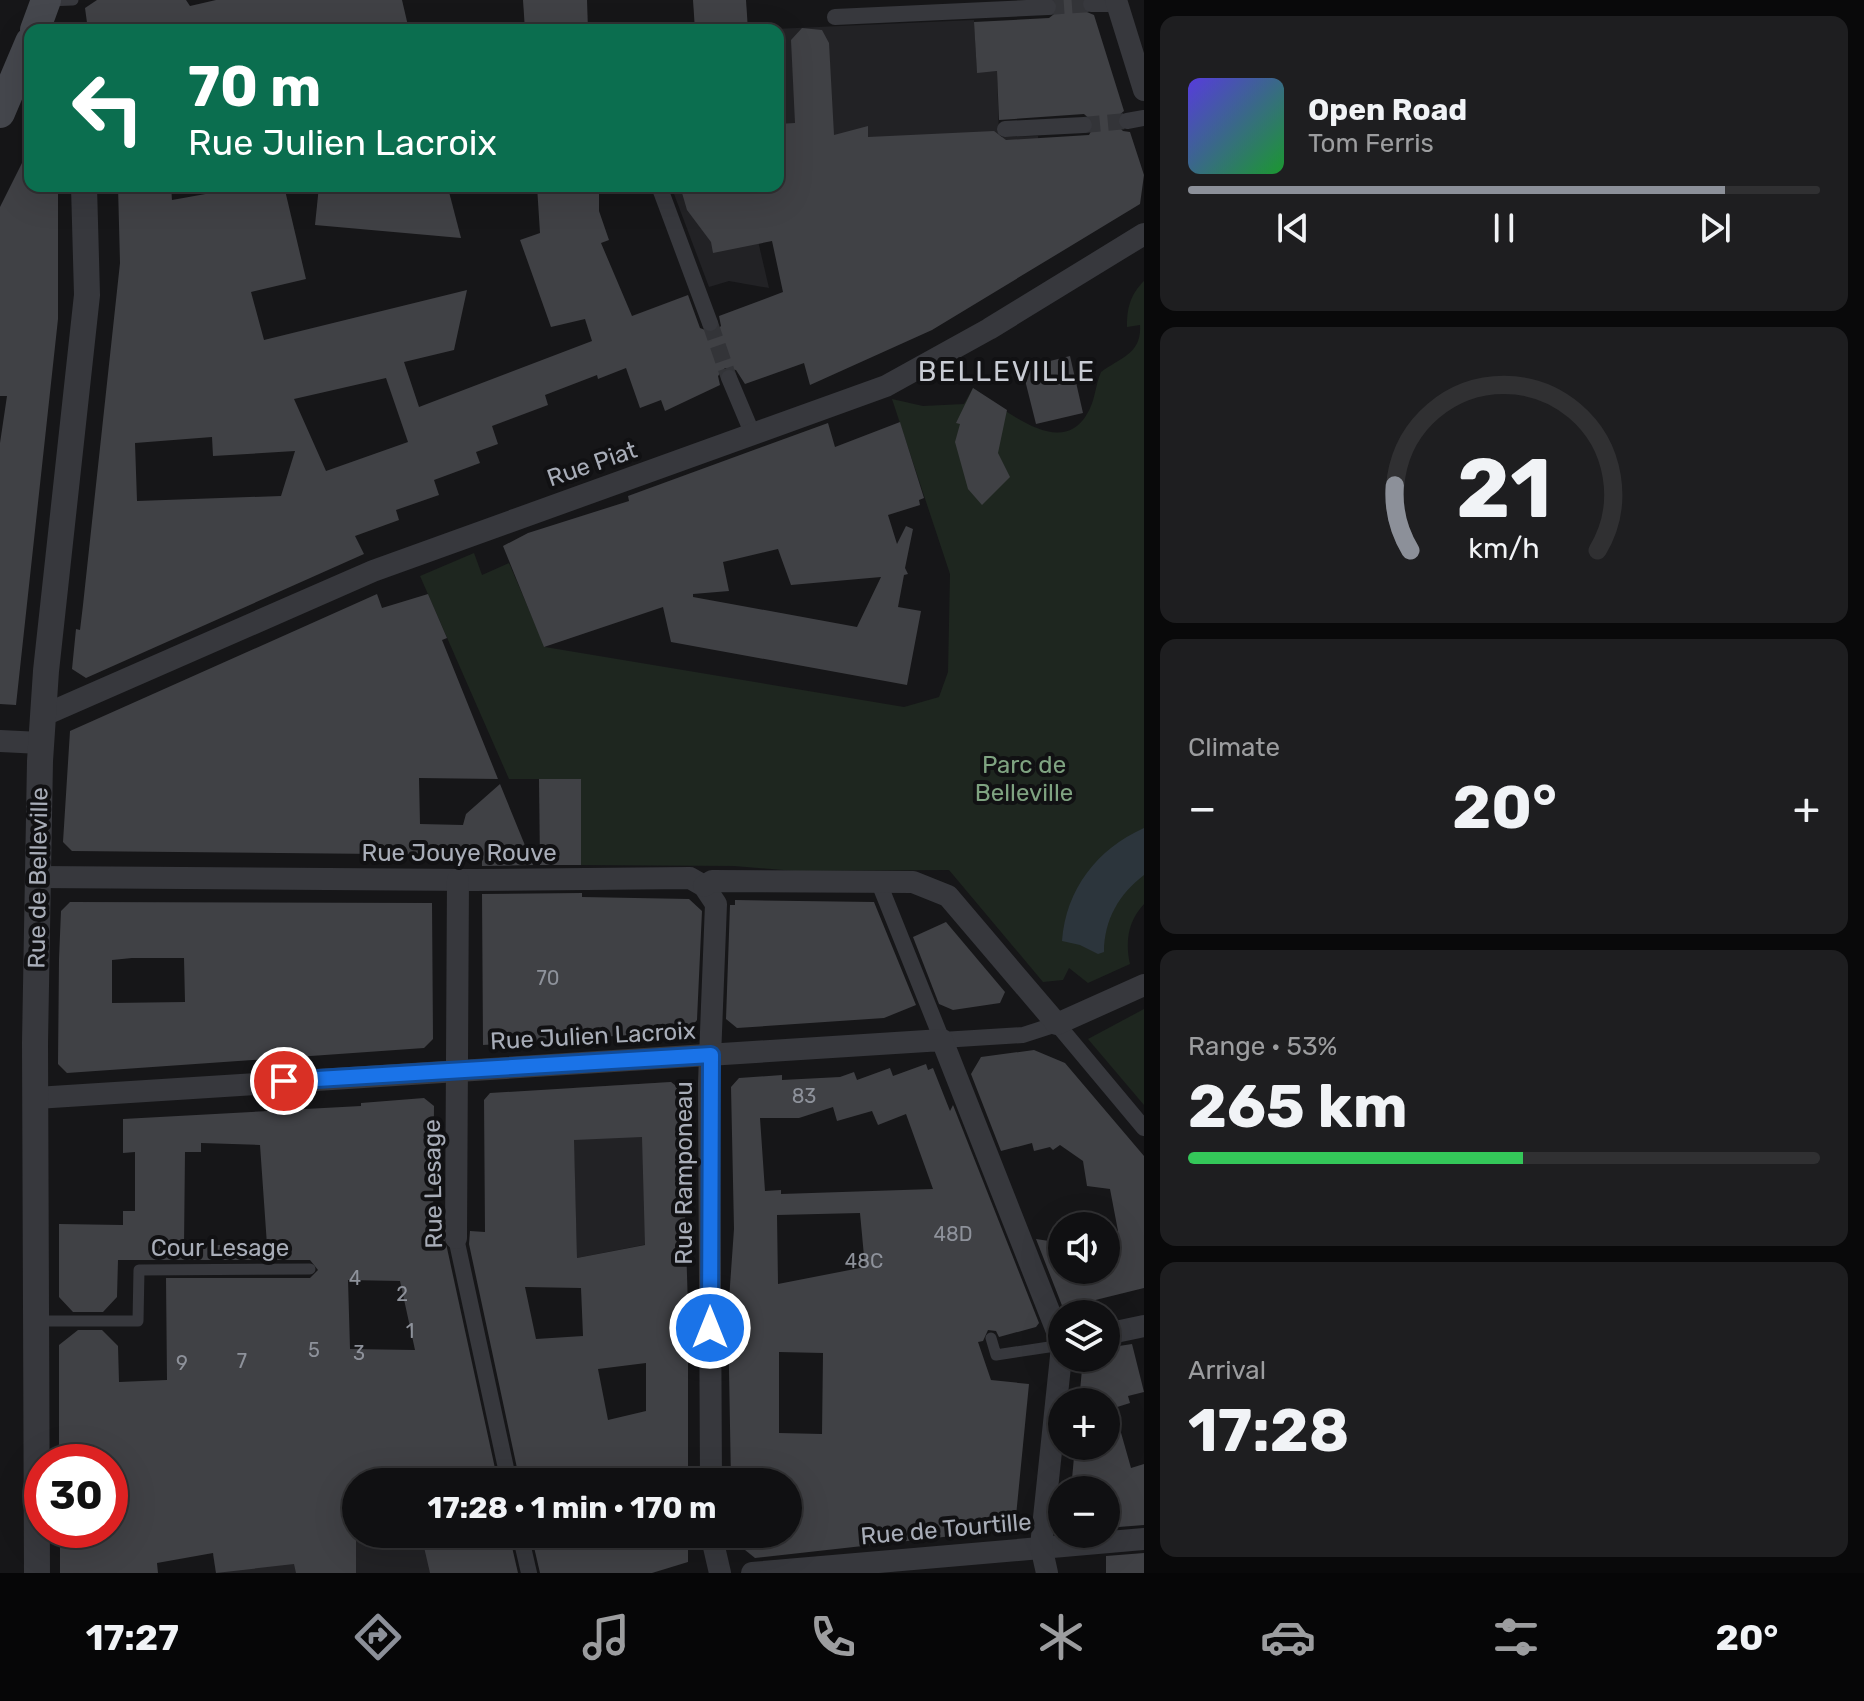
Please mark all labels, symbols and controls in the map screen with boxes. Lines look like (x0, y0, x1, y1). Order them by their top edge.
text: 70 m (188, 54, 321, 120)
icon: left (56, 56, 160, 160)
text: Open Road (1308, 92, 1467, 128)
text: Rue Julien Lacroix (188, 121, 497, 164)
text: Tom Ferris (1308, 128, 1434, 159)
icon: previous (1271, 206, 1315, 250)
icon: pause (1482, 206, 1526, 250)
icon: next (1693, 206, 1737, 250)
district label: BELLEVILLE (918, 355, 1096, 388)
street label: Rue Piat (543, 436, 641, 492)
text: 21 (1456, 439, 1552, 538)
text: km/h (1468, 531, 1540, 565)
text: Climate (1188, 732, 1280, 763)
park label: Parc de Belleville (975, 751, 1073, 807)
text: 20° (1452, 772, 1557, 843)
text: − (1188, 782, 1217, 834)
text: + (1793, 782, 1820, 834)
street label: Rue de Belleville (22, 787, 54, 969)
street label: Rue Jouye Rouve (361, 839, 557, 867)
house number: 70 (537, 966, 559, 990)
street label: Rue Julien Lacroix (489, 1017, 697, 1055)
text: Range · 53% (1188, 1031, 1337, 1062)
pin (250, 1047, 318, 1115)
icon: arrive (262, 1059, 306, 1103)
text: 265 km (1188, 1071, 1408, 1142)
street label: Rue Ramponeau (670, 1081, 698, 1265)
house number: 83 (792, 1084, 816, 1108)
street label: Rue Lesage (418, 1119, 448, 1249)
map controls (1048, 1212, 1120, 1548)
button: sound (1048, 1212, 1120, 1284)
house number: 48D (934, 1222, 972, 1246)
street label: Cour Lesage (151, 1234, 289, 1262)
house number: 48C (845, 1249, 883, 1273)
house number: 4 (349, 1266, 361, 1290)
house number: 2 (396, 1282, 408, 1306)
position arrow (668, 1286, 752, 1370)
button: layers (1048, 1300, 1120, 1372)
house number: 1 (406, 1319, 414, 1343)
house number: 5 (308, 1338, 320, 1362)
house number: 3 (353, 1341, 365, 1365)
house number: 7 (237, 1349, 247, 1373)
house number: 9 (176, 1351, 188, 1375)
text: Arrival (1188, 1355, 1266, 1386)
button: + (1048, 1388, 1120, 1460)
text: 17:28 (1188, 1395, 1349, 1466)
speed limit sign: 30 (24, 1444, 128, 1548)
button: − (1048, 1476, 1120, 1548)
text: 17:28 · 1 min · 170 m (427, 1490, 717, 1526)
street label: Rue de Tourtille (859, 1508, 1033, 1550)
icon: directions (350, 1609, 406, 1665)
icon: music (578, 1609, 634, 1665)
icon: phone (805, 1609, 861, 1665)
icon: climate (1033, 1609, 1089, 1665)
icon: car (1260, 1609, 1316, 1665)
icon: filters (1488, 1609, 1544, 1665)
text: 17:27 (86, 1616, 179, 1659)
text: 20° (1716, 1616, 1778, 1659)

